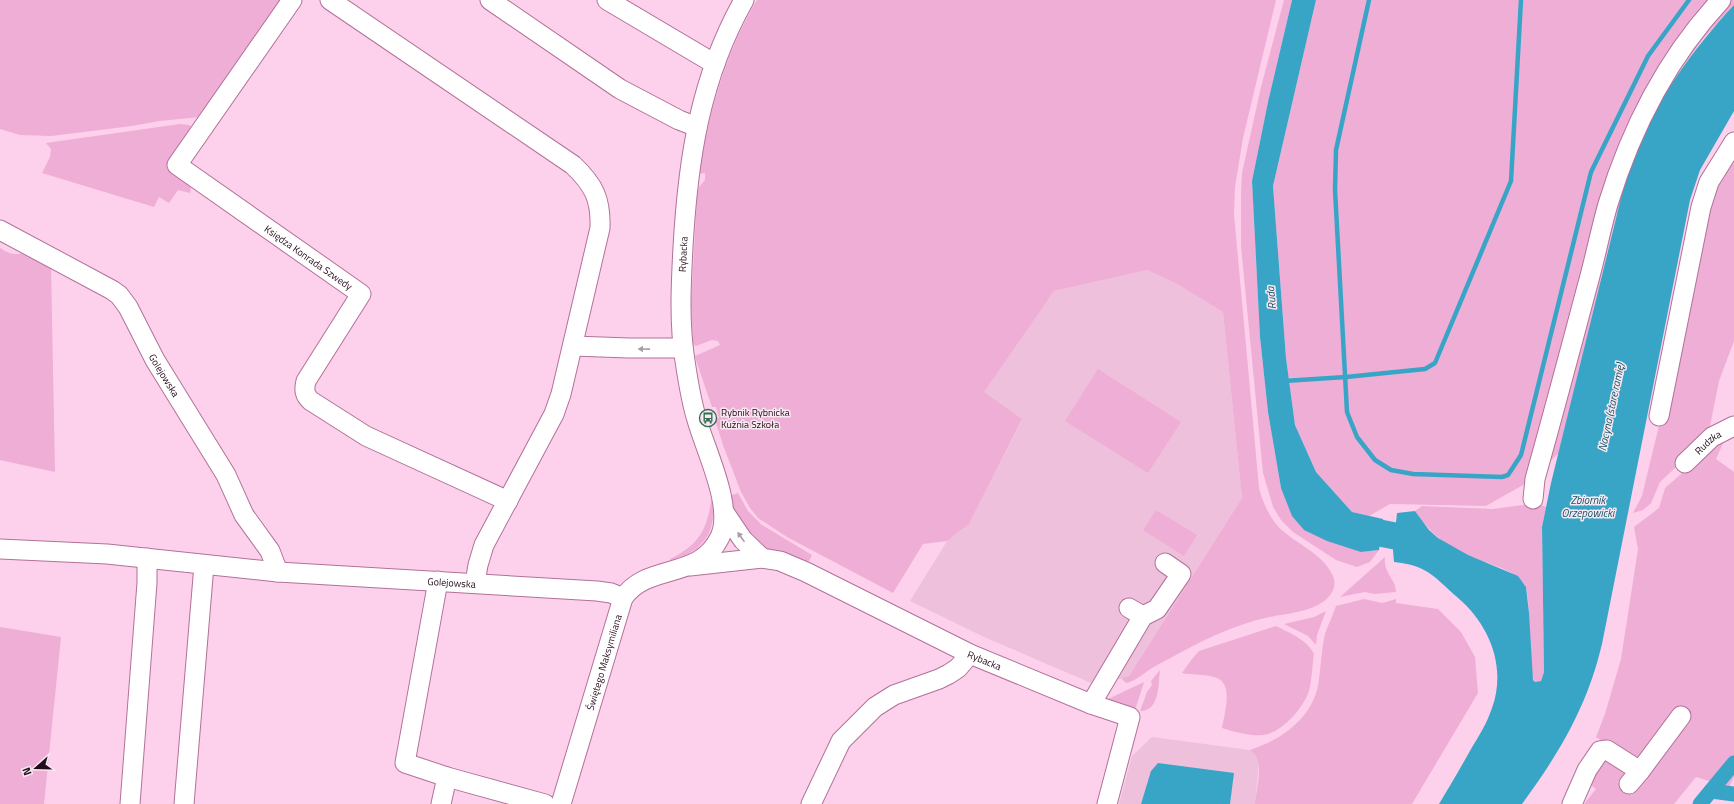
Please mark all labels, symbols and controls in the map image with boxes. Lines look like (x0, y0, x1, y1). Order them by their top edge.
street label: Księdza Konrada Szwedy (262, 221, 356, 294)
street label: Rybacka (674, 236, 691, 272)
water label: Ruda (1262, 286, 1280, 310)
one-way arrow (638, 345, 650, 352)
street label: Golejowska (145, 351, 183, 400)
water label: Nacyna (stare ramię) (1594, 360, 1628, 452)
place label: Rybnik Rybnicka Kuźnia Szkoła (721, 405, 790, 432)
bus stop icon: Rybnik Rybnicka Kuźnia Szkoła (698, 408, 718, 428)
street label: Rudzka (1691, 426, 1723, 458)
water label: Zbiornik Orzepowicki (1562, 492, 1616, 521)
one-way arrow (737, 531, 745, 542)
street label: Golejowska (427, 573, 476, 591)
street label: Świętego Maksymiliana (582, 612, 625, 712)
street label: Rybacka (965, 646, 1004, 674)
north arrow (16, 748, 56, 788)
text: N (18, 765, 35, 778)

